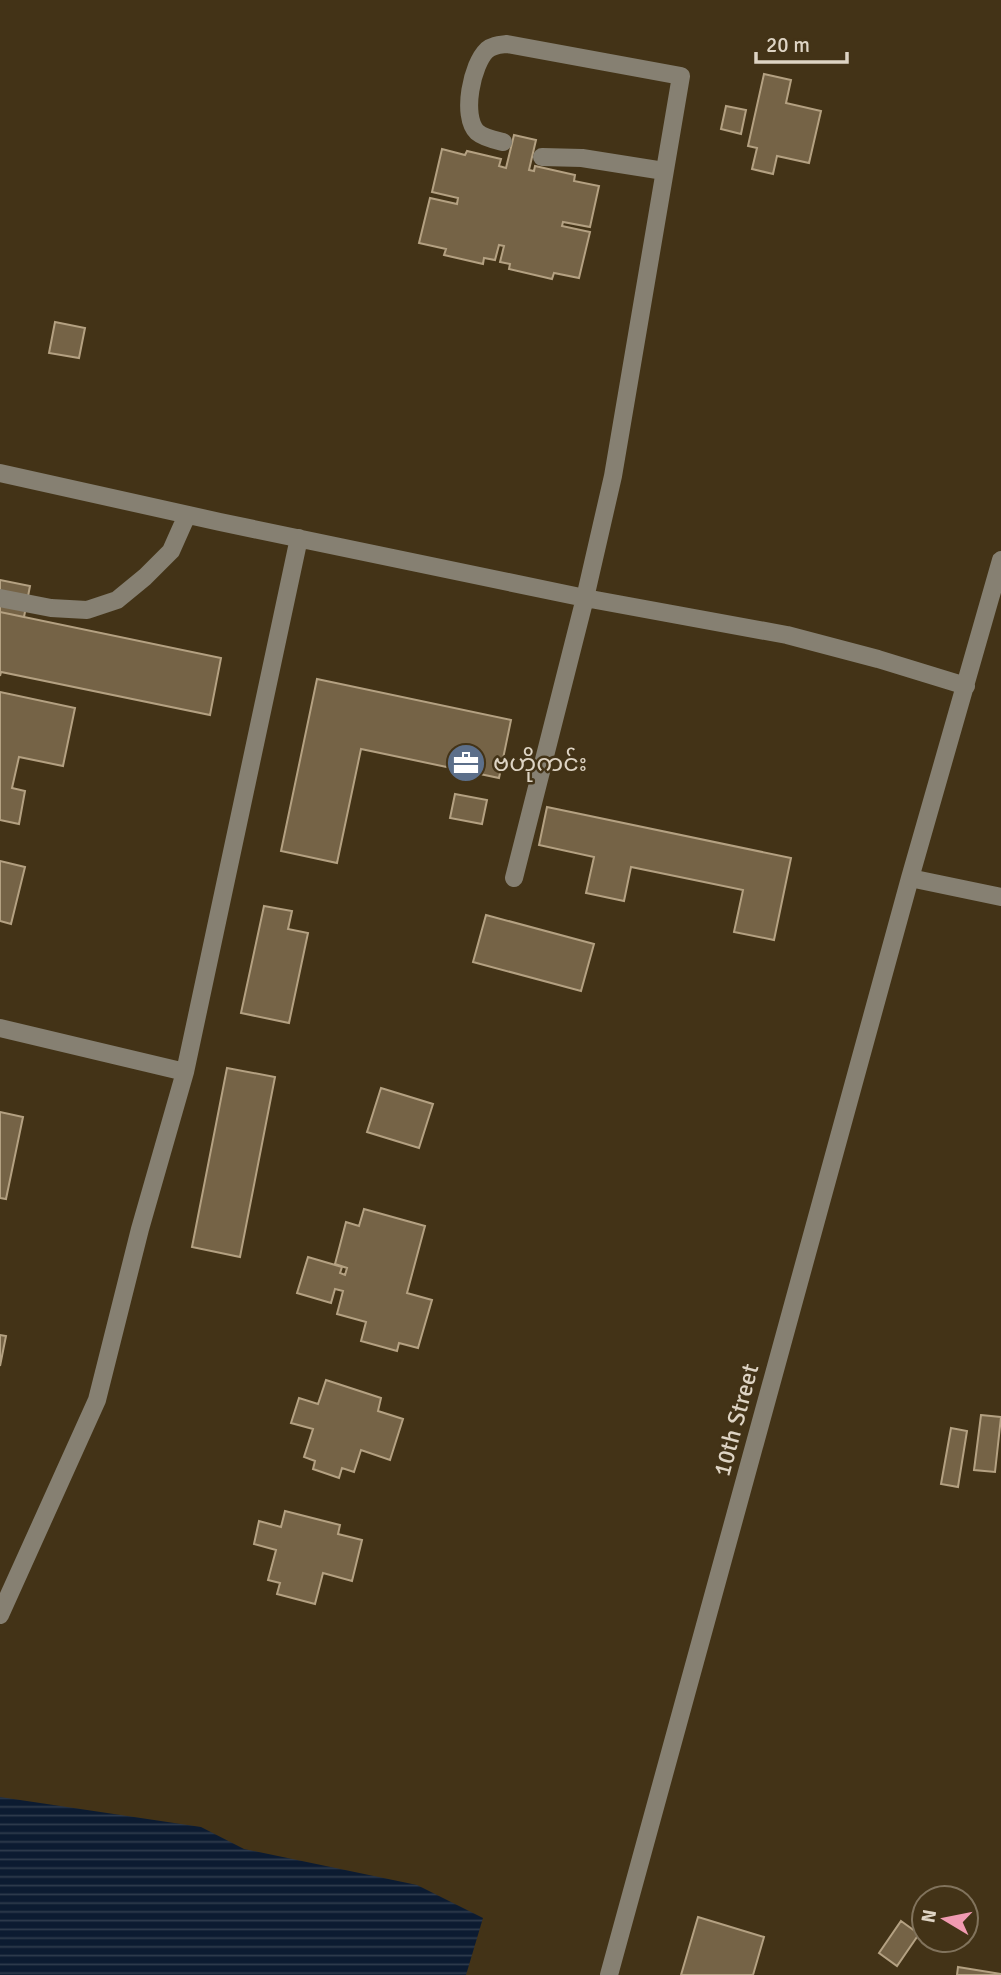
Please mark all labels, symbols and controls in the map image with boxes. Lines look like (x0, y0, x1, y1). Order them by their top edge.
scale bar (756, 21, 847, 65)
text: 20 m (766, 32, 810, 58)
office icon: ဗဟိုကင်း (445, 742, 487, 784)
place label: ဗဟိုကင်း (493, 747, 587, 782)
street label: 10th Street (707, 1360, 765, 1480)
north arrow (910, 1884, 980, 1954)
text: N (916, 1908, 942, 1925)

